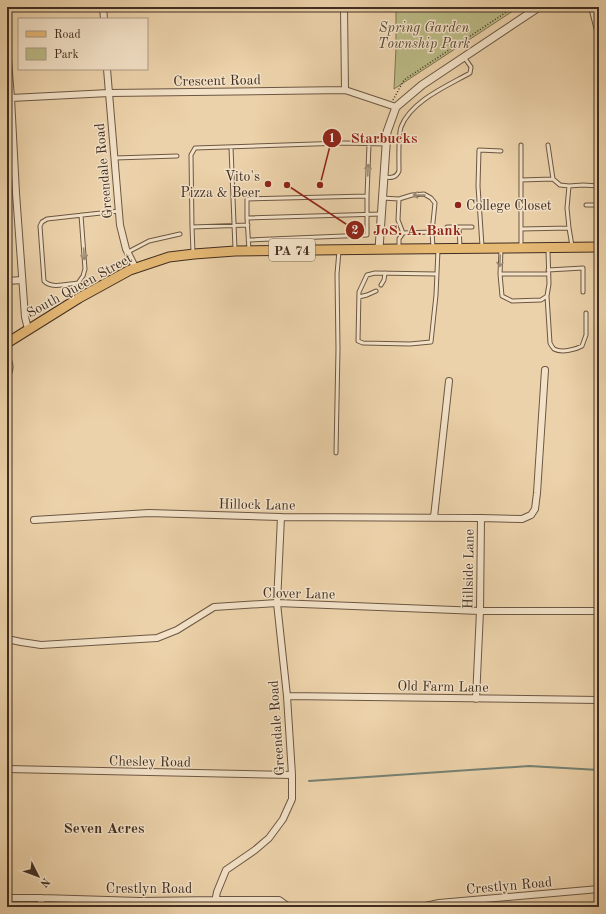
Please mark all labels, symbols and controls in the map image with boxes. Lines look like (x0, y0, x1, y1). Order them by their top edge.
legend (18, 18, 148, 70)
park label: Spring Garden Township Park (378, 21, 470, 52)
text: Road (54, 29, 81, 41)
text: Park (54, 49, 79, 61)
street label: Crescent Road (173, 73, 261, 89)
street label: Greendale Road (93, 123, 115, 219)
callout: Starbucks (322, 124, 425, 151)
text: Starbucks (351, 132, 417, 147)
text: 1 (329, 133, 335, 145)
one-way arrow (364, 164, 372, 177)
place label: Vito's Pizza & Beer (180, 170, 260, 200)
marker: Vito's Pizza & Beer (263, 179, 273, 189)
one-way arrow (413, 191, 426, 199)
place label: College Closet (466, 199, 552, 213)
marker: College Closet (453, 200, 463, 210)
callout: JoS. A. Bank (345, 217, 469, 244)
text: JoS. A. Bank (373, 224, 462, 239)
text: 2 (352, 225, 359, 237)
road number: PA 74 (269, 239, 315, 261)
one-way arrow (80, 247, 87, 260)
street label: South Queen Street (24, 251, 135, 321)
one-way arrow (497, 254, 504, 267)
street label: Hillock Lane (218, 497, 296, 513)
street label: Hillside Lane (461, 529, 477, 609)
street label: Clover Lane (263, 586, 335, 602)
street label: Old Farm Lane (397, 679, 489, 695)
street label: Greendale Road (267, 680, 287, 776)
street label: Chesley Road (109, 754, 191, 770)
district label: Seven Acres (64, 822, 144, 837)
north arrow (18, 856, 58, 896)
text: N (37, 875, 51, 889)
street label: Crestlyn Road (465, 875, 553, 897)
street label: Crestlyn Road (106, 882, 192, 896)

